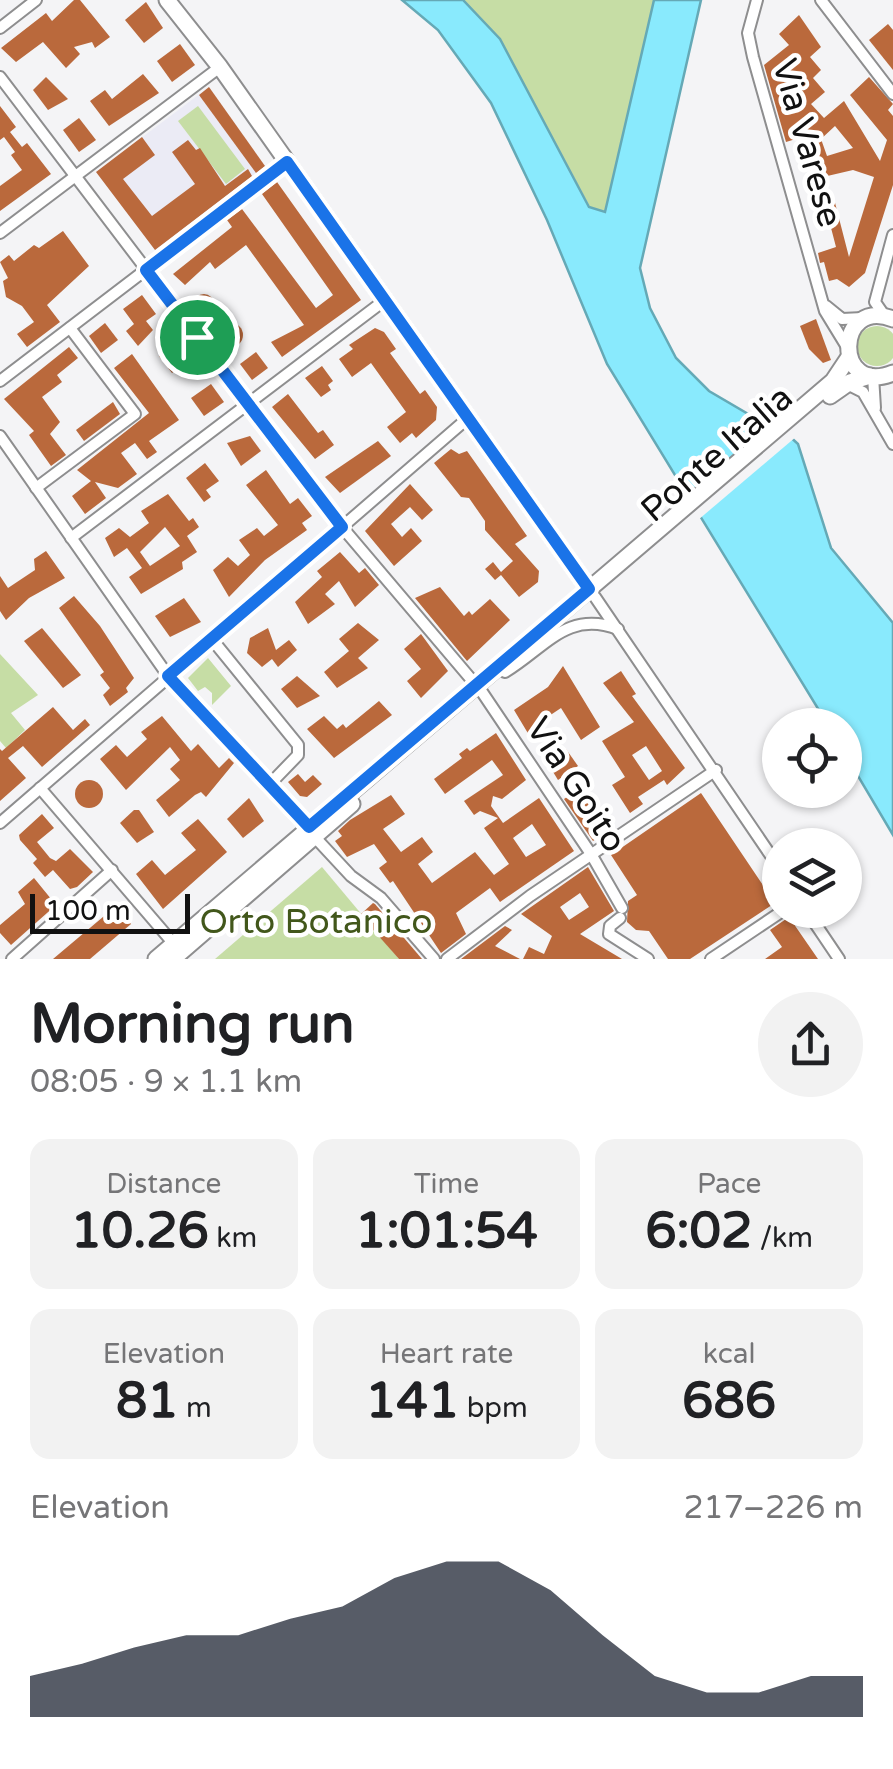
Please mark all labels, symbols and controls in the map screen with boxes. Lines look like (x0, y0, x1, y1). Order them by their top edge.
street label: Via Varese (763, 54, 851, 232)
pin (155, 295, 240, 380)
icon: arrive (170, 310, 225, 365)
street label: Ponte Italia (633, 377, 801, 531)
map controls (762, 708, 862, 928)
button: locate (762, 708, 862, 808)
street label: Via Goito (517, 710, 635, 860)
button: layers (762, 828, 862, 928)
scale bar (30, 889, 190, 934)
text: 100 m (45, 894, 131, 928)
park label: Orto Botanico (199, 901, 433, 943)
text: Morning run (30, 992, 355, 1058)
button: share (758, 992, 863, 1097)
text: 08:05 · 9 × 1.1 km (30, 1063, 302, 1101)
text: Distance (106, 1167, 221, 1201)
text: Time (414, 1167, 479, 1201)
text: Pace (697, 1167, 761, 1201)
text: 10.26 (70, 1201, 209, 1261)
text: 1:01:54 (355, 1201, 538, 1261)
text: 6:02 (645, 1201, 752, 1261)
text: km (209, 1221, 257, 1255)
text: /km (752, 1221, 813, 1255)
text: Elevation (103, 1337, 225, 1371)
text: Heart rate (380, 1337, 513, 1371)
text: kcal (703, 1337, 755, 1371)
text: 81 (116, 1371, 179, 1431)
text: 141 (365, 1371, 459, 1431)
text: 686 (682, 1371, 776, 1431)
text: m (179, 1391, 212, 1425)
text: bpm (459, 1391, 528, 1425)
text: Elevation (30, 1489, 170, 1527)
text: 217–226 m (683, 1489, 863, 1527)

